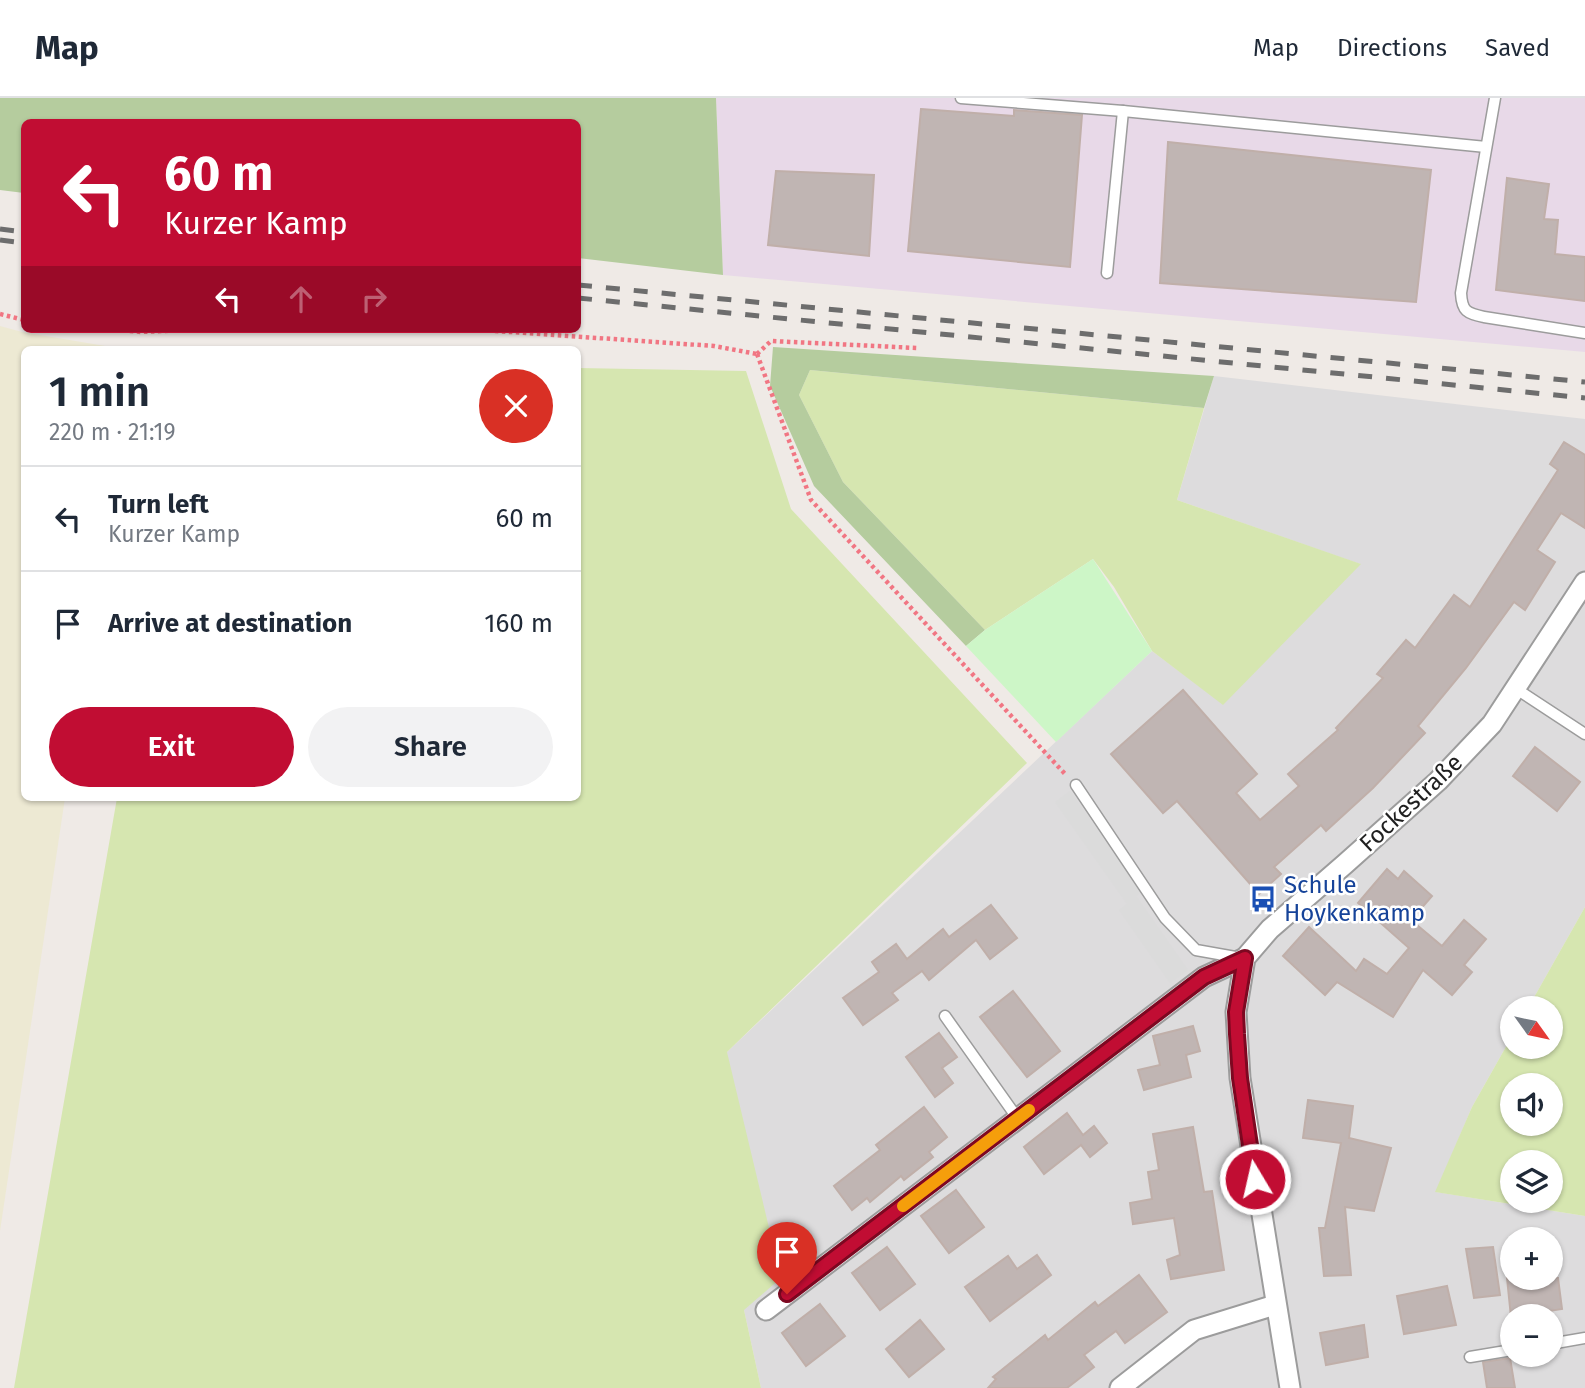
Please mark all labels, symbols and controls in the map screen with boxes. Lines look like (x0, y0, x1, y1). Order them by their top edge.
text: Map (35, 28, 99, 68)
text: Map (1253, 34, 1299, 62)
text: Directions (1337, 34, 1447, 62)
text: Saved (1485, 34, 1550, 62)
text: 60 m (164, 144, 273, 203)
icon: left (49, 147, 140, 238)
text: Kurzer Kamp (164, 204, 348, 242)
icon: left (209, 280, 247, 318)
icon: ahead (282, 280, 320, 318)
icon: right (355, 280, 393, 318)
text: 1 min (49, 367, 150, 417)
button: close (479, 369, 553, 443)
text: 220 m · 21:19 (49, 418, 176, 446)
text: Turn left (108, 489, 209, 520)
icon: left (49, 500, 87, 538)
text: 60 m (495, 503, 553, 534)
text: Kurzer Kamp (108, 520, 240, 548)
icon: arrive (49, 605, 87, 643)
text: Arrive at destination (108, 608, 352, 639)
text: 160 m (484, 608, 553, 639)
button: Exit (49, 707, 294, 787)
button: Share (308, 707, 553, 787)
street label: Fockestraße (1354, 748, 1468, 858)
place label: Schule Hoykenkamp (1284, 871, 1425, 927)
bus stop icon: Schule Hoykenkamp (1248, 884, 1278, 914)
north arrow (1500, 996, 1563, 1059)
map controls (1500, 996, 1563, 1367)
button: sound (1500, 1073, 1563, 1136)
position arrow (1218, 1142, 1292, 1216)
button: layers (1500, 1150, 1563, 1213)
pin (757, 1222, 817, 1294)
button: + (1500, 1227, 1563, 1290)
icon: arrive (768, 1233, 806, 1271)
button: − (1500, 1304, 1563, 1367)

